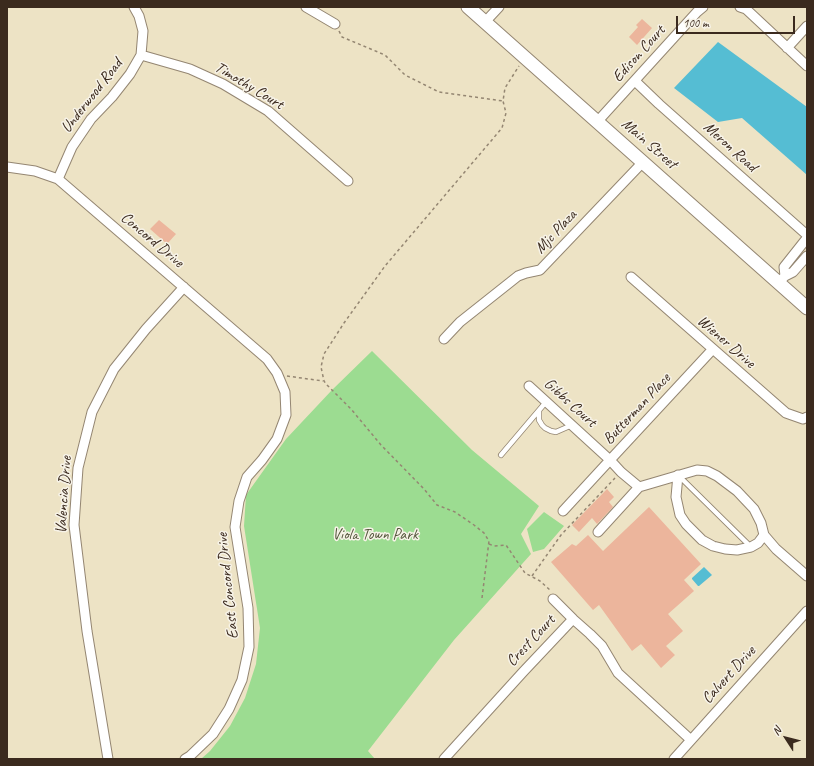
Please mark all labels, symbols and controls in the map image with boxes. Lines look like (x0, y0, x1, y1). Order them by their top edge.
scale bar (678, 8, 797, 34)
text: 100 m (683, 15, 709, 31)
street label: Edison Court (608, 22, 670, 86)
street label: Underwood Road (57, 55, 127, 137)
street label: Timothy Court (211, 58, 287, 114)
street label: Main Street (617, 115, 681, 173)
street label: Meron Road (699, 118, 761, 176)
street label: Mjc Plaza (531, 206, 581, 258)
street label: Concord Drive (117, 208, 187, 272)
street label: Wiener Drive (693, 311, 759, 373)
street label: Butterman Place (599, 369, 675, 449)
street label: Gibbs Court (540, 374, 600, 432)
street label: Valencia Drive (52, 456, 76, 534)
park label: Viola Town Park (332, 525, 418, 545)
street label: East Concord Drive (213, 532, 243, 640)
street label: Crest Court (502, 611, 560, 671)
street label: Calvert Drive (698, 642, 760, 708)
north arrow (766, 718, 806, 758)
text: N (769, 724, 784, 738)

